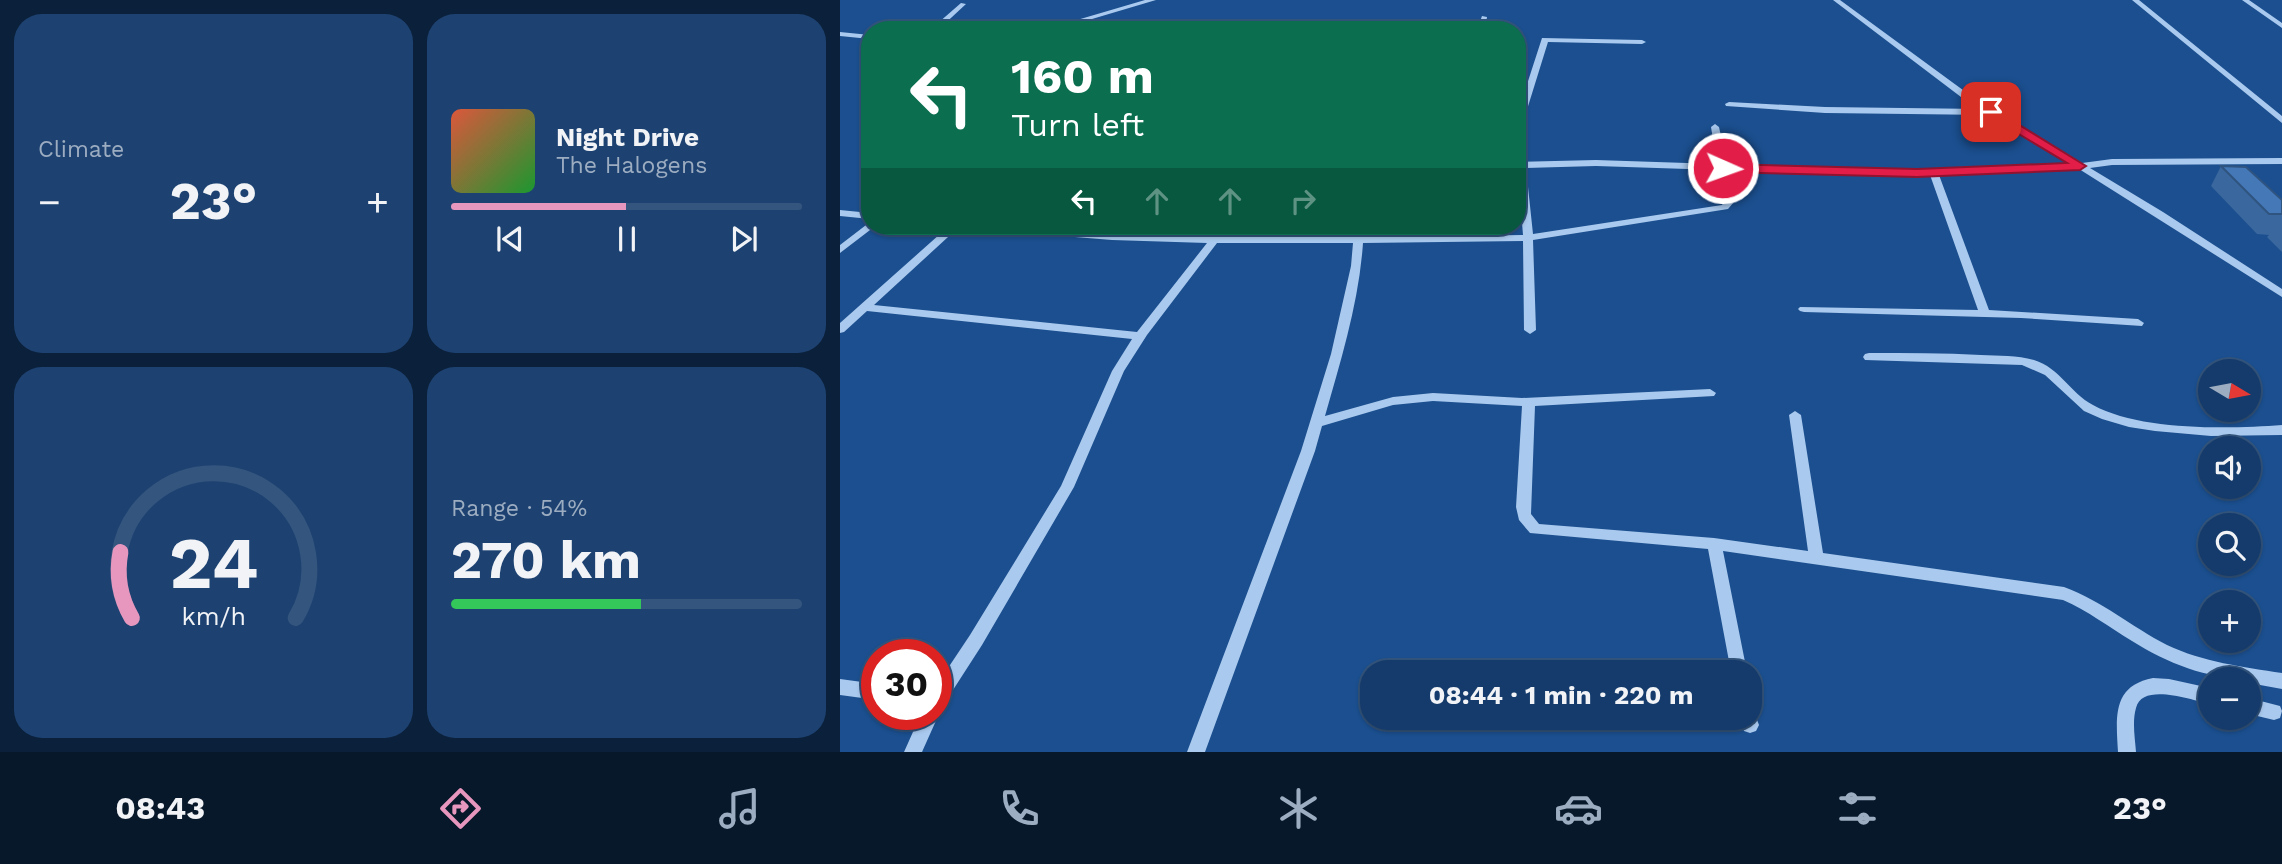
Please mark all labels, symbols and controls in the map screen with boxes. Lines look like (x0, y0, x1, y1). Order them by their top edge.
text: 160 m (1011, 47, 1154, 105)
icon: left (896, 49, 987, 140)
pin (1961, 82, 2021, 142)
icon: arrive (1972, 93, 2010, 131)
text: Turn left (1011, 106, 1144, 144)
text: Night Drive (556, 122, 699, 152)
position arrow (1686, 131, 1760, 205)
text: Climate (38, 136, 124, 163)
text: The Halogens (556, 152, 707, 179)
text: 23° (170, 171, 257, 232)
text: − (38, 180, 61, 224)
text: + (366, 180, 389, 224)
icon: left (1065, 182, 1103, 220)
icon: ahead (1138, 182, 1176, 220)
icon: ahead (1211, 182, 1249, 220)
icon: right (1284, 182, 1322, 220)
icon: previous (491, 220, 529, 258)
icon: pause (608, 220, 646, 258)
icon: next (725, 220, 763, 258)
north arrow (2198, 359, 2261, 422)
map controls (2198, 359, 2261, 730)
button: sound (2198, 436, 2261, 499)
text: Range · 54% (451, 495, 587, 522)
button: search (2198, 513, 2261, 576)
text: 24 (169, 521, 258, 607)
text: 270 km (451, 530, 641, 591)
button: + (2198, 590, 2261, 653)
text: km/h (181, 602, 246, 631)
speed limit sign: 30 (861, 639, 952, 730)
button: − (2198, 667, 2261, 730)
text: 08:44 · 1 min · 220 m (1429, 680, 1693, 710)
icon: directions (436, 784, 485, 833)
icon: music (715, 784, 764, 833)
icon: phone (995, 784, 1044, 833)
icon: climate (1274, 784, 1323, 833)
icon: car (1554, 784, 1603, 833)
icon: filters (1833, 784, 1882, 833)
text: 08:43 (115, 789, 205, 827)
text: 23° (2113, 789, 2167, 827)

